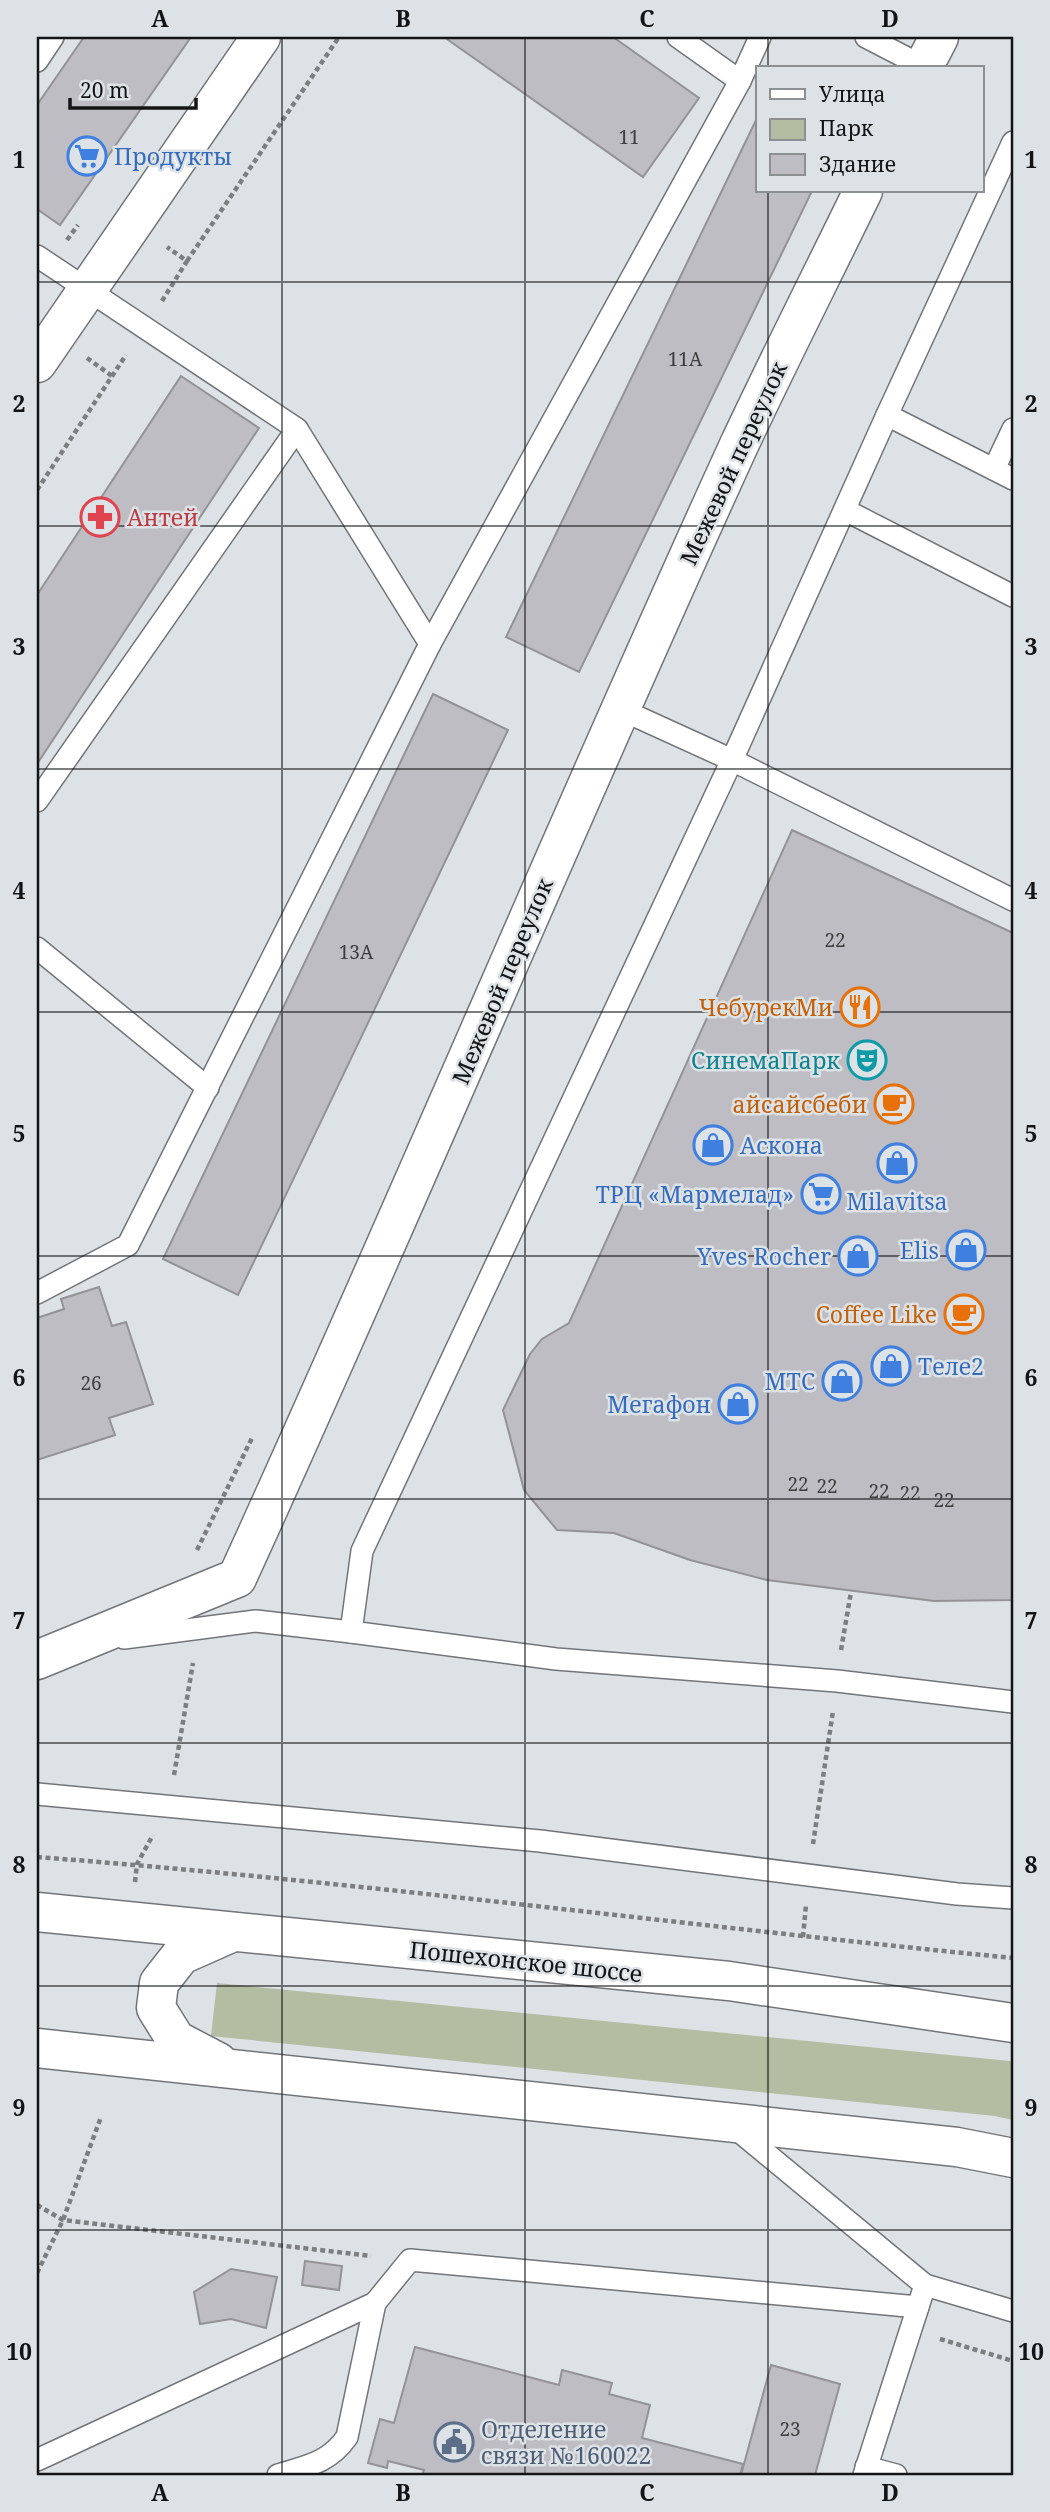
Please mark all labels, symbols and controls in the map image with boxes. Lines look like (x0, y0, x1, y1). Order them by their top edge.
text: A (151, 2, 169, 34)
text: B (395, 2, 411, 34)
text: C (639, 2, 655, 34)
text: D (881, 2, 899, 34)
scale bar (70, 66, 196, 110)
legend (756, 66, 984, 192)
text: 20 m (80, 76, 129, 104)
text: Улица (819, 80, 886, 108)
text: Парк (819, 114, 874, 142)
house number: 11 (618, 124, 640, 150)
supermarket icon: Продукты (66, 135, 108, 177)
place label: Продукты (114, 140, 232, 172)
text: 1 (13, 143, 26, 175)
text: 1 (1025, 143, 1038, 175)
text: Здание (819, 150, 896, 178)
house number: 11А (668, 346, 703, 372)
street label: Межевой переулок (672, 356, 794, 570)
text: 2 (13, 387, 26, 419)
text: 2 (1025, 387, 1038, 419)
pharmacy icon: Антей (79, 496, 121, 538)
place label: Антей (127, 501, 199, 533)
text: 3 (13, 630, 26, 662)
text: 3 (1025, 630, 1038, 662)
street label: Межевой переулок (444, 873, 560, 1089)
text: 4 (13, 874, 26, 906)
text: 4 (1025, 874, 1038, 906)
house number: 22 (824, 927, 846, 953)
house number: 13А (339, 939, 374, 965)
restaurant icon: ЧебурекМи (839, 986, 881, 1028)
place label: ЧебурекМи (699, 991, 833, 1023)
theatre icon: СинемаПарк (846, 1039, 888, 1081)
place label: СинемаПарк (691, 1044, 840, 1076)
cafe icon: айсайсбеби (873, 1083, 915, 1125)
place label: айсайсбеби (732, 1088, 867, 1120)
text: 5 (13, 1117, 26, 1149)
text: 5 (1025, 1117, 1038, 1149)
shop icon: Аскона (692, 1124, 734, 1166)
place label: Аскона (740, 1129, 823, 1161)
shop icon: Milavitsa (876, 1142, 918, 1184)
supermarket icon: ТРЦ «Мармелад» (800, 1173, 842, 1215)
place label: ТРЦ «Мармелад» (596, 1178, 794, 1210)
place label: Milavitsa (846, 1185, 948, 1217)
shop icon: Elis (945, 1229, 987, 1271)
place label: Elis (900, 1234, 939, 1266)
shop icon: Yves Rocher (837, 1235, 879, 1277)
place label: Yves Rocher (696, 1240, 831, 1272)
cafe icon: Coffee Like (943, 1293, 985, 1335)
place label: Coffee Like (816, 1298, 937, 1330)
shop icon: Теле2 (870, 1345, 912, 1387)
place label: Теле2 (918, 1350, 984, 1382)
shop icon: МТС (821, 1360, 863, 1402)
text: 6 (13, 1361, 26, 1393)
text: 6 (1025, 1361, 1038, 1393)
place label: МТС (765, 1365, 815, 1397)
house number: 26 (80, 1370, 102, 1396)
shop icon: Мегафон (717, 1383, 759, 1425)
place label: Мегафон (607, 1388, 711, 1420)
house number: 22 (787, 1471, 809, 1497)
house number: 22 (816, 1473, 838, 1499)
house number: 22 (868, 1478, 890, 1504)
house number: 22 (899, 1480, 921, 1506)
house number: 22 (933, 1487, 955, 1513)
text: 7 (13, 1604, 26, 1636)
text: 7 (1025, 1604, 1038, 1636)
text: 8 (13, 1848, 26, 1880)
text: 8 (1025, 1848, 1038, 1880)
street label: Пошехонское шоссе (408, 1933, 644, 1989)
text: 9 (13, 2091, 26, 2123)
text: 9 (1025, 2091, 1038, 2123)
text: 10 (6, 2335, 32, 2367)
text: 10 (1018, 2335, 1044, 2367)
place label: Отделение связи №160022 (481, 2413, 651, 2471)
house number: 23 (779, 2416, 801, 2442)
public building icon: Отделение связи №160022 (433, 2421, 475, 2463)
text: A (151, 2476, 169, 2508)
text: B (395, 2476, 411, 2508)
text: C (639, 2476, 655, 2508)
text: D (881, 2476, 899, 2508)

